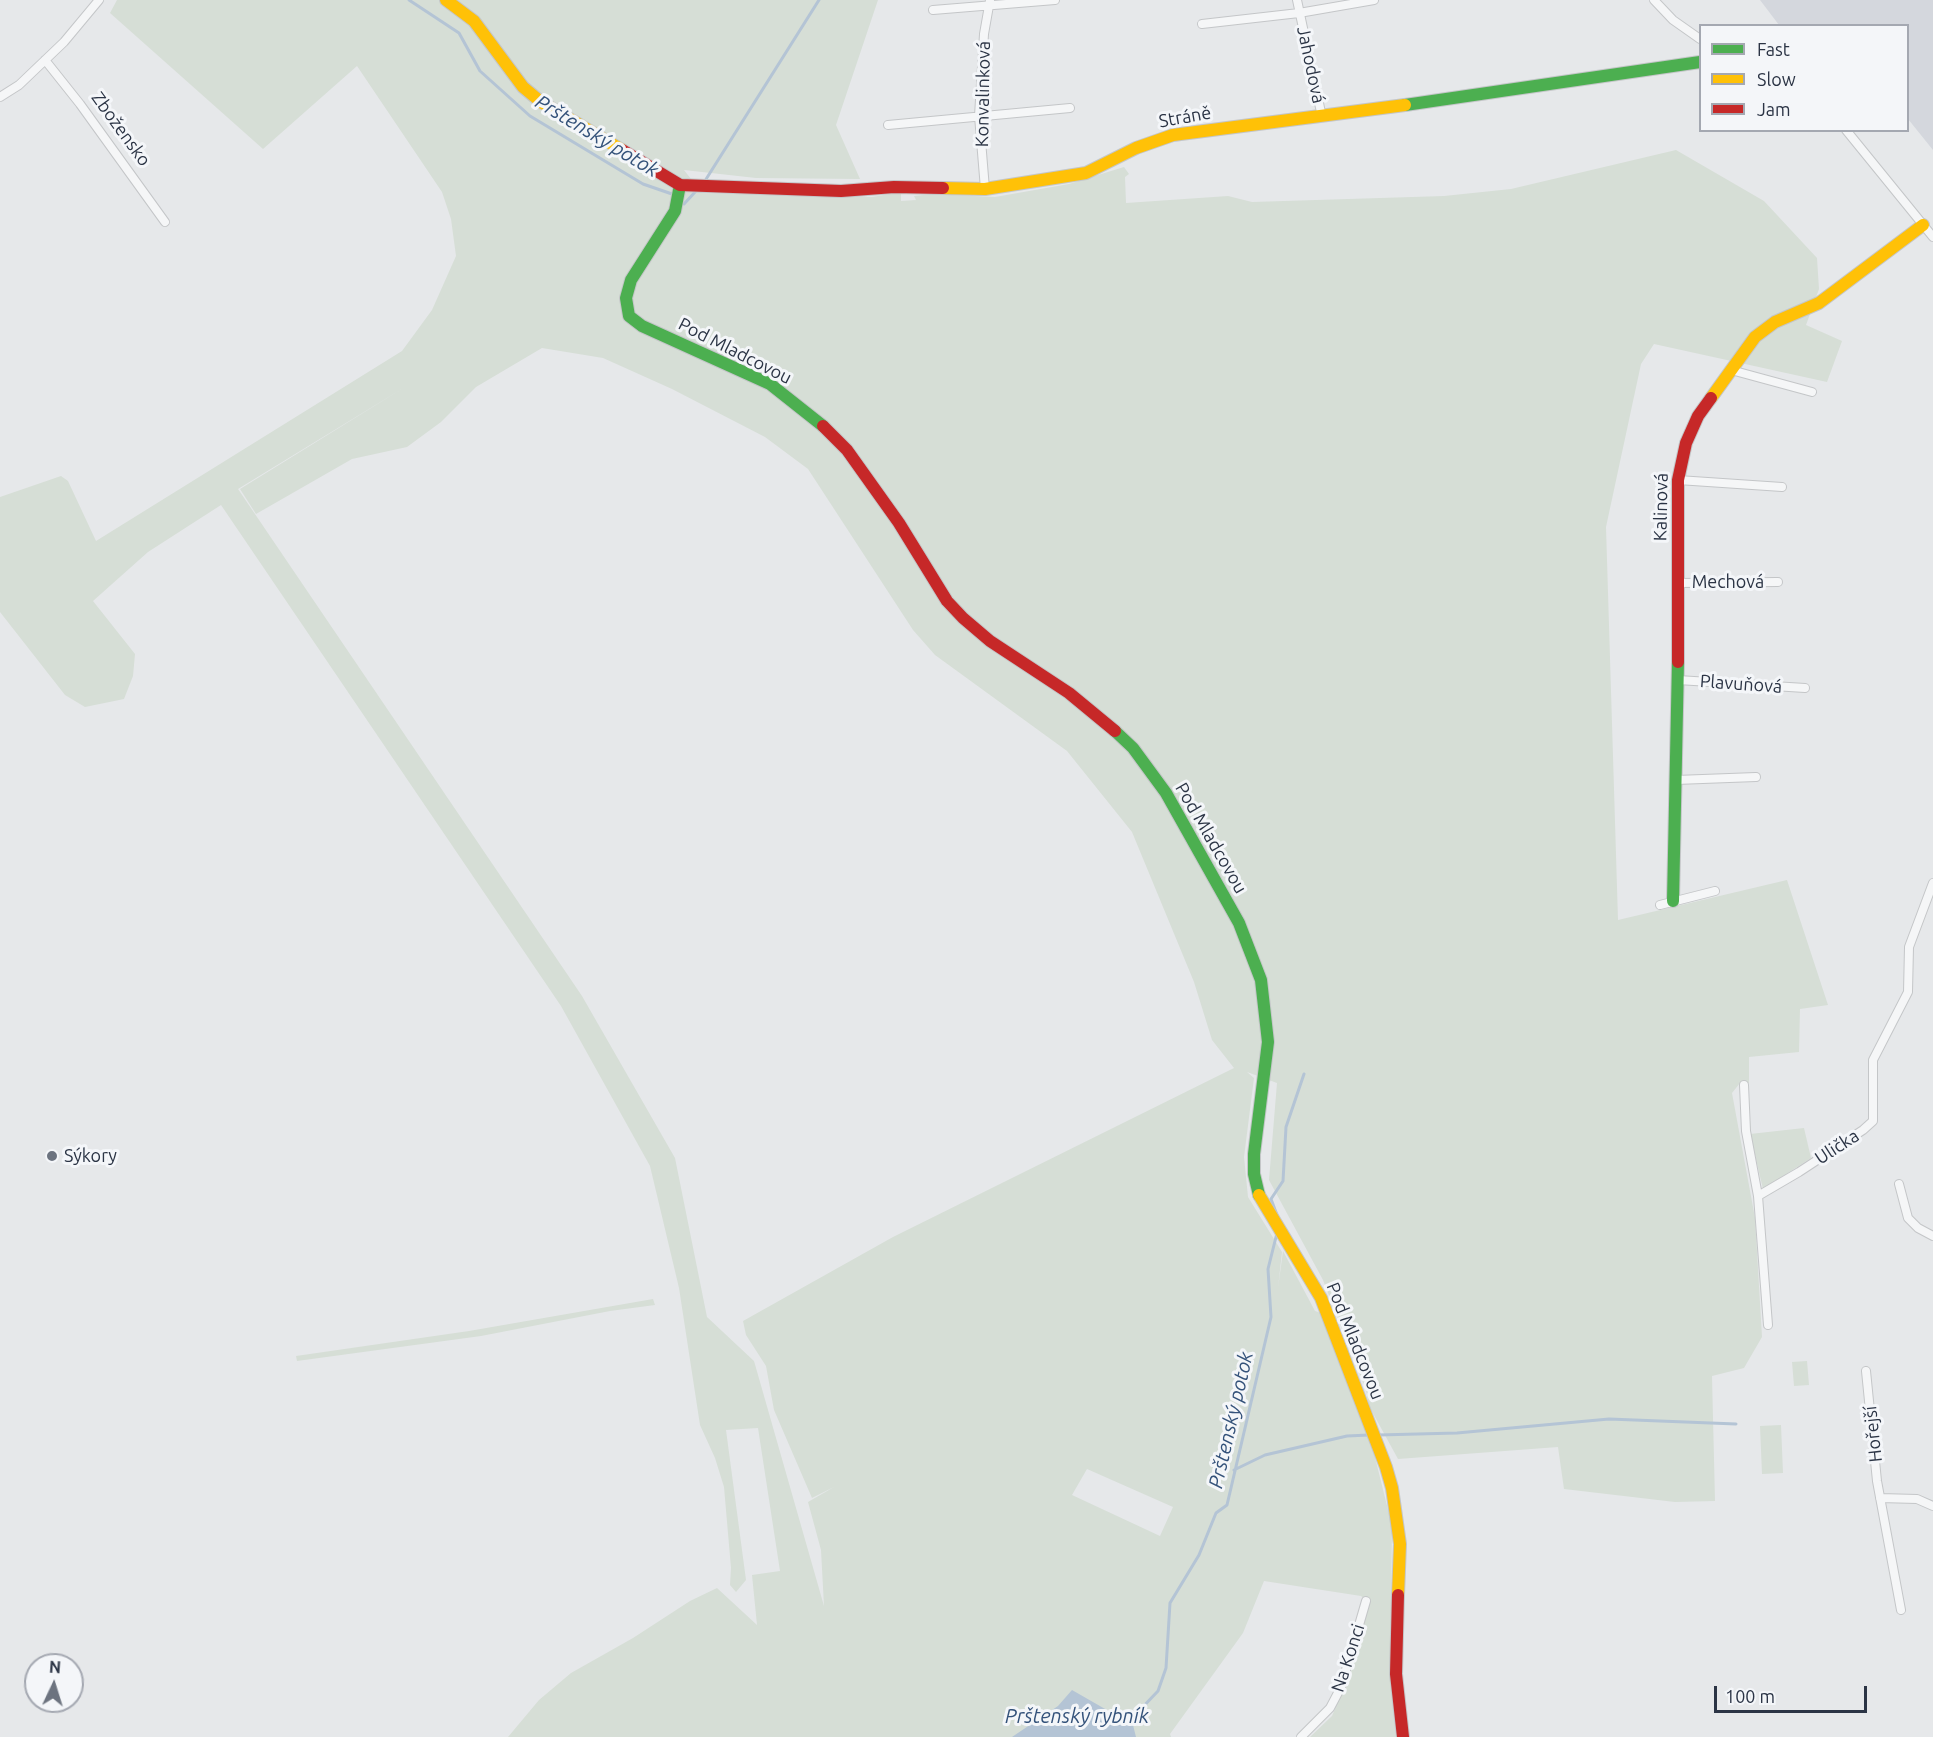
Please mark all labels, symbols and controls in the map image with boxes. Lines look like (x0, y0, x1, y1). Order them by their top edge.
legend (1699, 24, 1909, 132)
street label: Jahodová (1292, 25, 1330, 105)
text: Fast (1757, 39, 1790, 59)
street label: Konvalinková (971, 41, 995, 147)
text: Slow (1757, 69, 1796, 89)
street label: Zbožensko (87, 88, 155, 170)
water label: Prštenský potok (531, 90, 663, 182)
text: Jam (1757, 99, 1791, 119)
street label: Stráně (1157, 102, 1213, 132)
street label: Pod Mladcovou (675, 313, 795, 389)
street label: Kalinová (1650, 473, 1672, 541)
street label: Mechová (1692, 571, 1764, 593)
street label: Plavuňová (1699, 670, 1783, 698)
street label: Pod Mladcovou (1171, 779, 1251, 897)
street label: Ulička (1811, 1125, 1863, 1169)
place label: Sýkory (64, 1145, 117, 1167)
marker: Sýkory (45, 1149, 59, 1163)
street label: Pod Mladcovou (1322, 1279, 1388, 1403)
water label: Prštenský potok (1204, 1349, 1258, 1491)
street label: Hořejší (1859, 1405, 1887, 1463)
street label: Na Konci (1327, 1621, 1369, 1695)
north arrow (24, 1653, 84, 1713)
text: N (49, 1658, 62, 1676)
scale bar (1717, 1674, 1870, 1712)
text: 100 m (1725, 1686, 1775, 1706)
water label: Prštenský rybník (1005, 1704, 1149, 1728)

